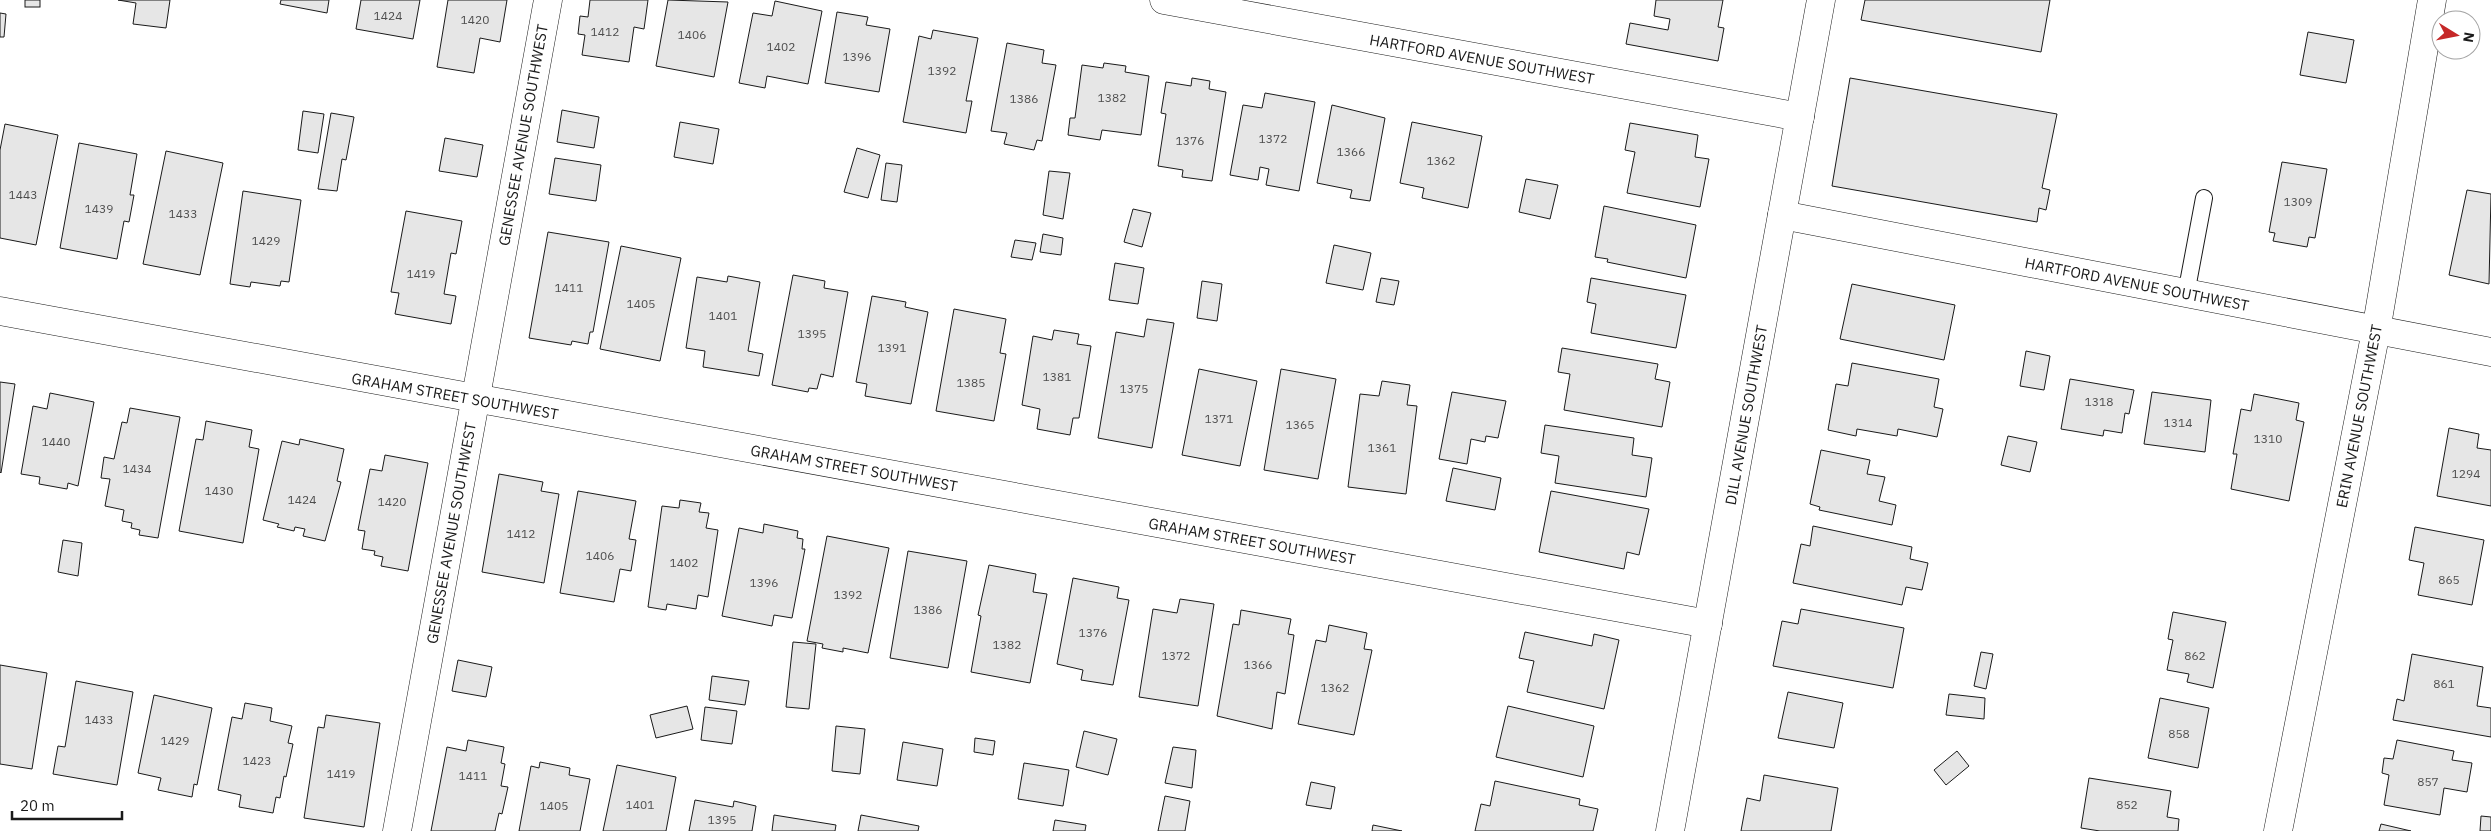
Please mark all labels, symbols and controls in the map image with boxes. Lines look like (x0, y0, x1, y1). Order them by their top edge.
house number: 1424 (374, 8, 402, 23)
north arrow (2431, 10, 2481, 60)
house number: 1420 (461, 12, 489, 27)
street label: GENESSEE AVENUE SOUTHWEST (494, 22, 552, 247)
house number: 1412 (591, 24, 619, 39)
house number: 1406 (678, 27, 706, 42)
street label: HARTFORD AVENUE SOUTHWEST (1368, 30, 1596, 88)
text: N (2459, 31, 2479, 44)
house number: 1402 (767, 39, 795, 54)
house number: 1396 (843, 49, 871, 64)
house number: 1392 (928, 63, 956, 78)
house number: 1382 (1098, 90, 1126, 105)
house number: 1386 (1010, 91, 1038, 106)
house number: 1372 (1259, 131, 1287, 146)
house number: 1376 (1176, 133, 1204, 148)
house number: 1366 (1337, 144, 1365, 159)
house number: 1362 (1427, 153, 1455, 168)
house number: 1443 (9, 187, 37, 202)
house number: 1309 (2284, 194, 2312, 209)
house number: 1439 (85, 201, 113, 216)
house number: 1433 (169, 206, 197, 221)
house number: 1429 (252, 233, 280, 248)
street label: HARTFORD AVENUE SOUTHWEST (2023, 253, 2251, 315)
house number: 1419 (407, 266, 435, 281)
house number: 1411 (555, 280, 583, 295)
house number: 1405 (627, 296, 655, 311)
house number: 1401 (709, 308, 737, 323)
street label: ERIN AVENUE SOUTHWEST (2332, 322, 2386, 509)
street label: DILL AVENUE SOUTHWEST (1721, 323, 1771, 507)
house number: 1395 (798, 326, 826, 341)
house number: 1391 (878, 340, 906, 355)
street label: GRAHAM STREET SOUTHWEST (350, 368, 560, 424)
house number: 1381 (1043, 369, 1071, 384)
house number: 1385 (957, 375, 985, 390)
house number: 1375 (1120, 381, 1148, 396)
house number: 1318 (2085, 394, 2113, 409)
house number: 1371 (1205, 411, 1233, 426)
house number: 1314 (2164, 415, 2192, 430)
house number: 1365 (1286, 417, 1314, 432)
street label: GENESSEE AVENUE SOUTHWEST (422, 420, 480, 645)
house number: 1310 (2254, 431, 2282, 446)
house number: 1440 (42, 434, 70, 449)
street label: GRAHAM STREET SOUTHWEST (749, 440, 959, 496)
house number: 1361 (1368, 440, 1396, 455)
house number: 1434 (123, 461, 151, 476)
house number: 1294 (2452, 466, 2480, 481)
house number: 1430 (205, 483, 233, 498)
house number: 1424 (288, 492, 316, 507)
house number: 1420 (378, 494, 406, 509)
street label: GRAHAM STREET SOUTHWEST (1147, 513, 1357, 569)
house number: 1412 (507, 526, 535, 541)
house number: 1406 (586, 548, 614, 563)
house number: 1402 (670, 555, 698, 570)
house number: 865 (2438, 572, 2460, 587)
house number: 1396 (750, 575, 778, 590)
house number: 1392 (834, 587, 862, 602)
house number: 1386 (914, 602, 942, 617)
house number: 1376 (1079, 625, 1107, 640)
house number: 1382 (993, 637, 1021, 652)
house number: 1372 (1162, 648, 1190, 663)
house number: 862 (2184, 648, 2206, 663)
house number: 1366 (1244, 657, 1272, 672)
house number: 861 (2433, 676, 2455, 691)
house number: 1362 (1321, 680, 1349, 695)
house number: 1433 (85, 712, 113, 727)
house number: 858 (2168, 726, 2190, 741)
house number: 1429 (161, 733, 189, 748)
house number: 1423 (243, 753, 271, 768)
house number: 1419 (327, 766, 355, 781)
house number: 1411 (459, 768, 487, 783)
house number: 857 (2417, 774, 2439, 789)
scale bar (12, 788, 122, 820)
text: 20 m (20, 796, 55, 815)
house number: 1401 (626, 797, 654, 812)
house number: 852 (2116, 797, 2138, 812)
house number: 1405 (540, 798, 568, 813)
house number: 1395 (708, 812, 736, 827)

